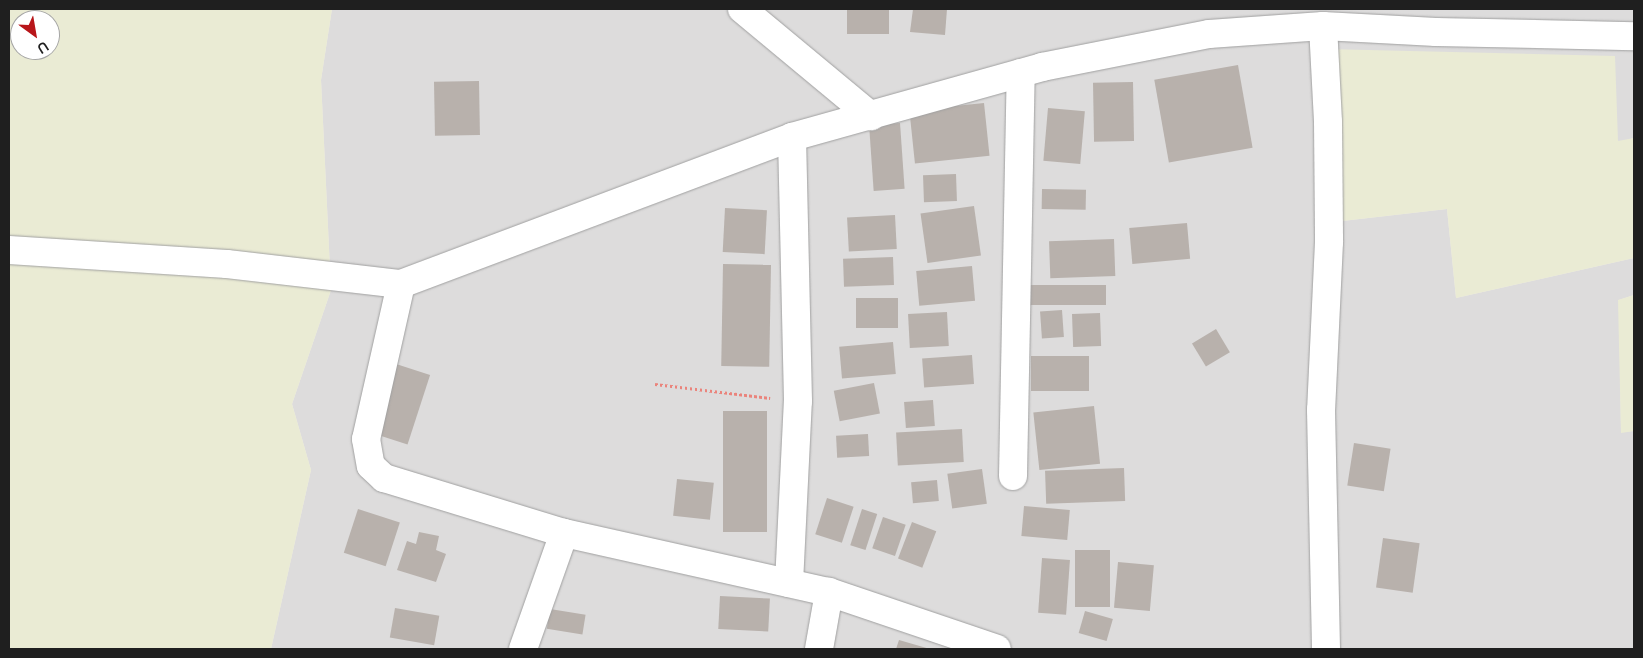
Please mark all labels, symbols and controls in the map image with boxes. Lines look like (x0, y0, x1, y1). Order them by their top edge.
north arrow (10, 10, 60, 60)
text: U (33, 36, 52, 58)

